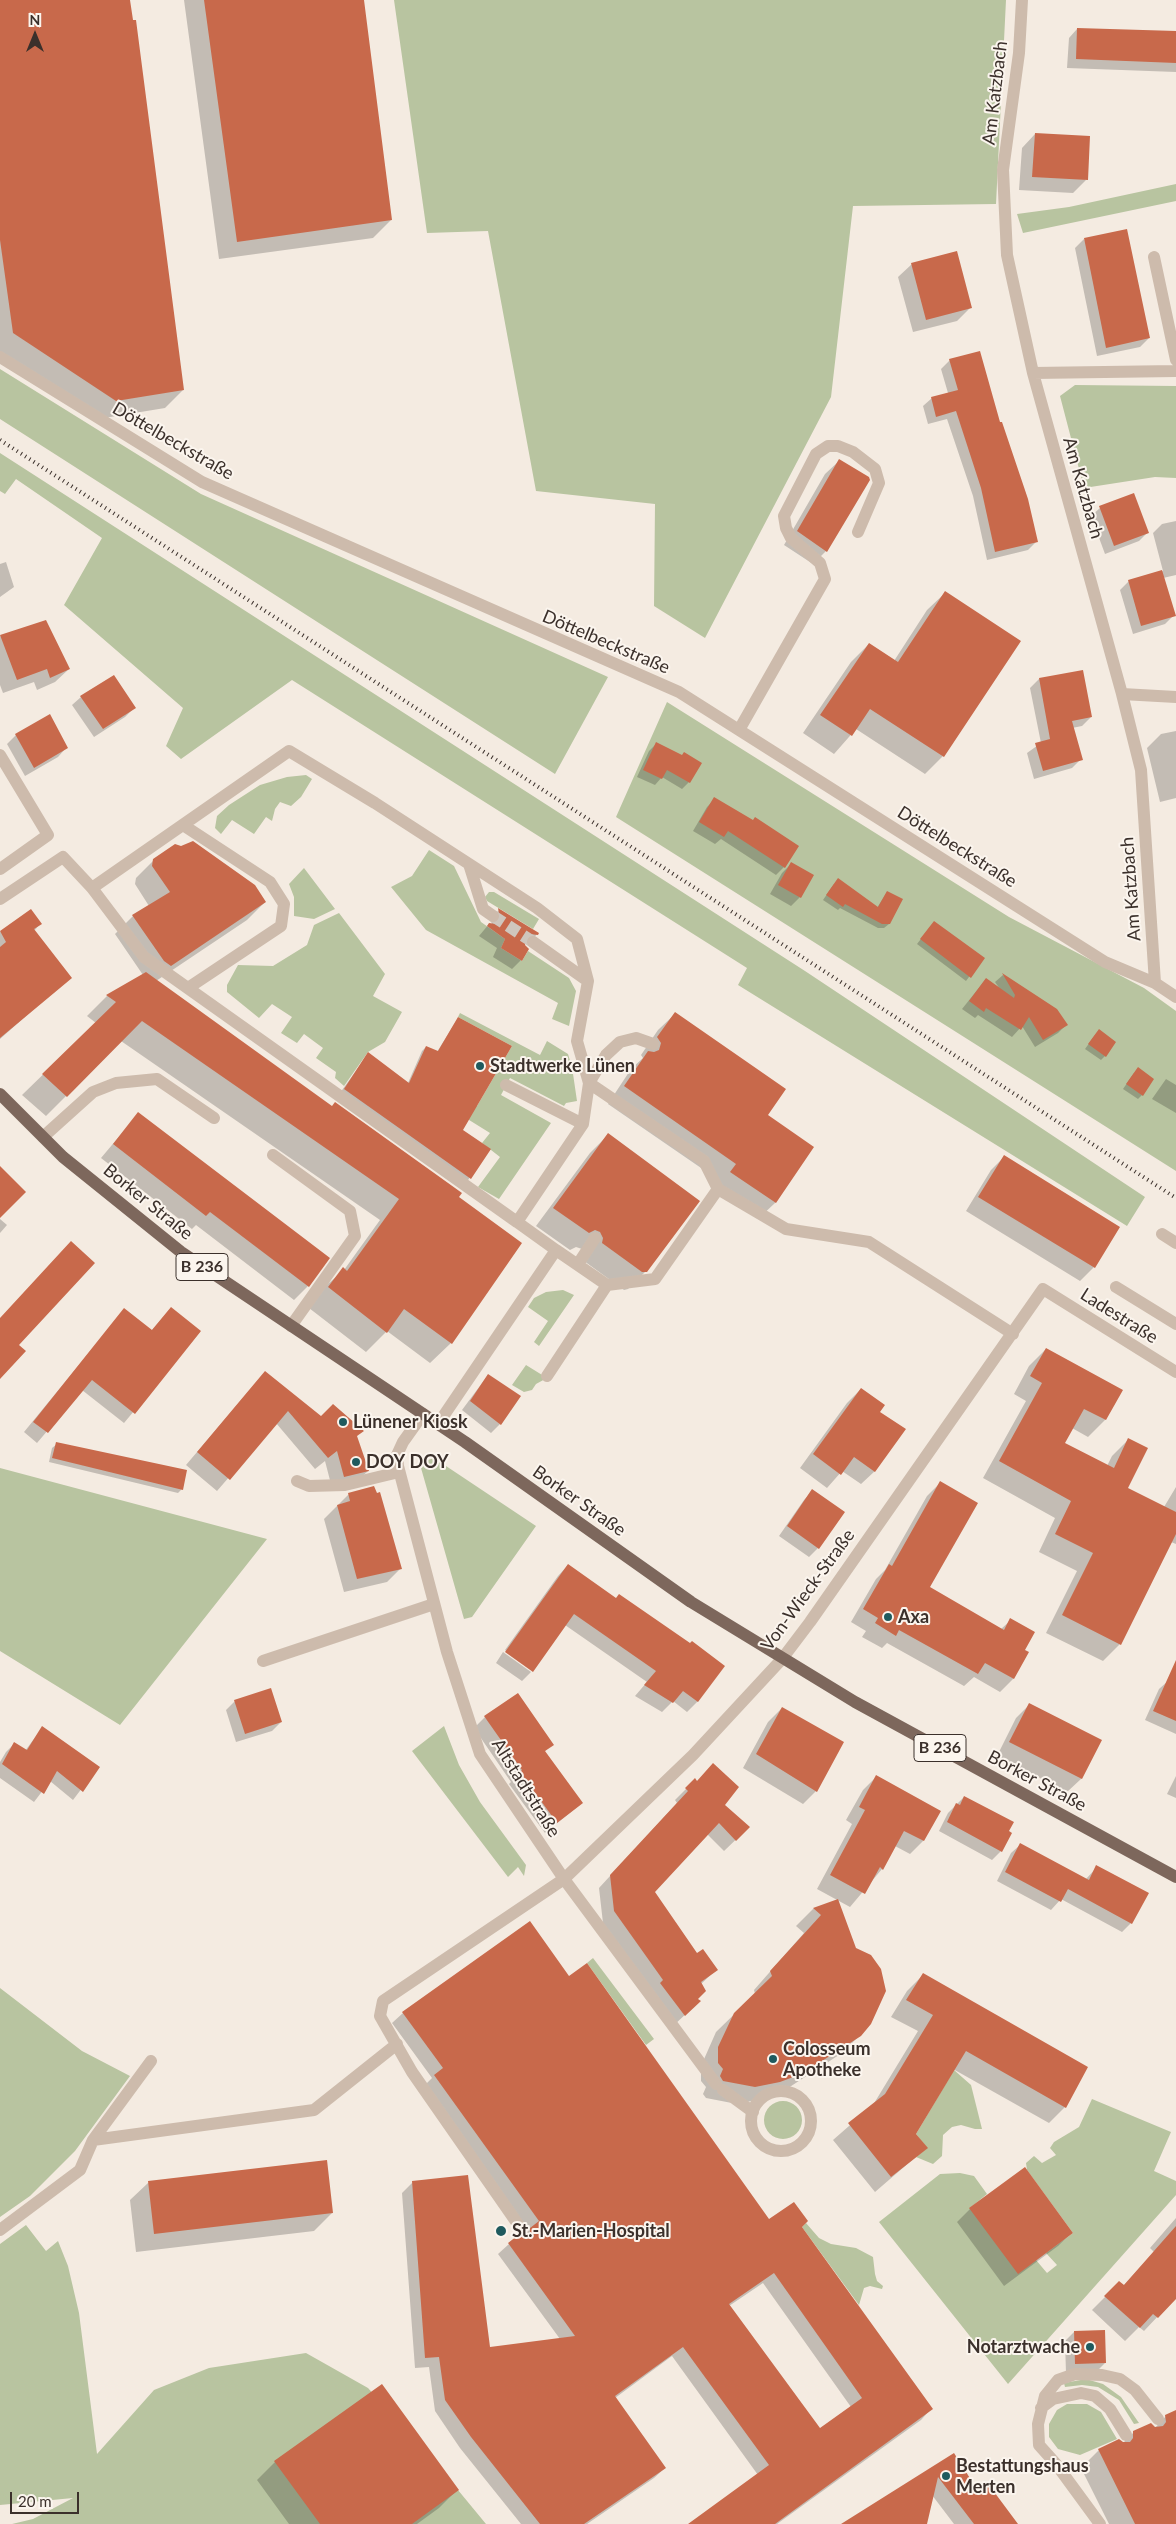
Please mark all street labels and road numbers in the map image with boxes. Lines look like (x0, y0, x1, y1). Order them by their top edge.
street label: Am Katzbach (978, 40, 1012, 146)
street label: Döttelbeckstraße (109, 398, 237, 484)
street label: Am Katzbach (1058, 435, 1108, 541)
street label: Döttelbeckstraße (539, 605, 673, 679)
street label: Döttelbeckstraße (893, 802, 1021, 892)
street label: Am Katzbach (1117, 836, 1145, 942)
street label: Borker Straße (99, 1159, 197, 1245)
road number: B 236 (176, 1254, 228, 1280)
street label: Ladestraße (1076, 1284, 1162, 1348)
street label: Borker Straße (528, 1461, 630, 1541)
street label: Von-Wieck-Straße (757, 1525, 859, 1655)
street label: Altstadtstraße (487, 1735, 565, 1841)
road number: B 236 (914, 1735, 966, 1762)
street label: Borker Straße (984, 1746, 1090, 1816)

